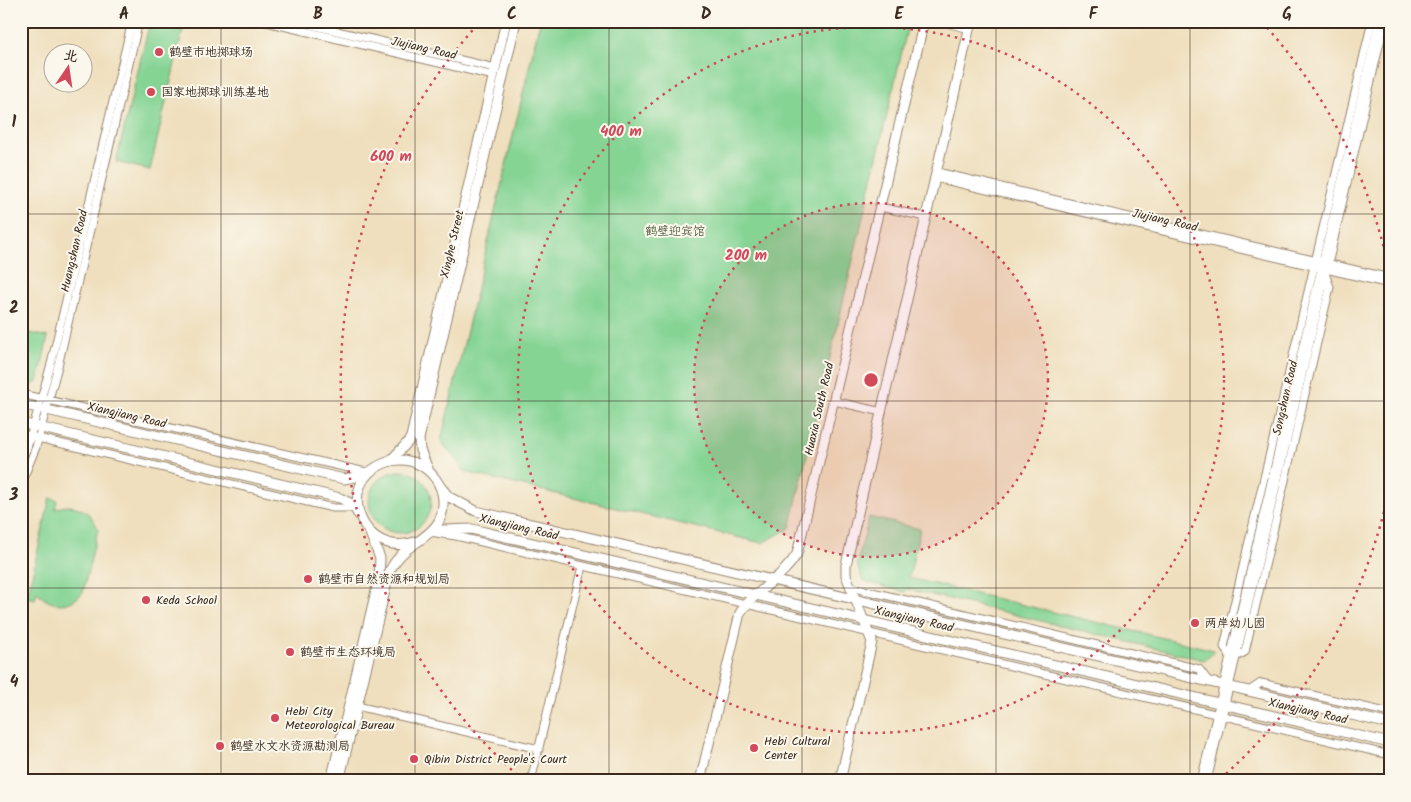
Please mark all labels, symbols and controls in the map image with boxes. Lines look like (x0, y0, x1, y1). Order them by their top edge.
text: A (119, 2, 129, 27)
text: B (313, 2, 323, 27)
text: C (507, 2, 517, 27)
text: D (701, 2, 712, 27)
text: E (895, 2, 905, 27)
text: F (1089, 2, 1099, 27)
text: G (1282, 2, 1292, 27)
street label: Jiujiang Road (389, 32, 460, 65)
north arrow (42, 42, 92, 92)
place label: 鹤壁市地掷球场 (169, 43, 253, 62)
text: 北 (61, 44, 80, 69)
marker: 鹤壁市地掷球场 (153, 46, 165, 58)
place label: 国家地掷球训练基地 (161, 83, 269, 102)
marker: 国家地掷球训练基地 (145, 86, 157, 98)
text: 1 (12, 110, 17, 135)
text: 400 m (600, 120, 642, 144)
text: 600 m (370, 145, 412, 169)
street label: Jiujiang Road (1130, 204, 1201, 237)
street label: Huangshan Road (56, 207, 93, 294)
street label: Xinghe Street (435, 208, 470, 280)
park label: 鹤壁迎宾馆 (645, 222, 705, 241)
text: 200 m (725, 244, 767, 268)
text: 2 (9, 296, 19, 321)
street label: Songshan Road (1268, 358, 1304, 437)
street label: Huaxia South Road (800, 360, 840, 458)
centre of rings (862, 371, 880, 389)
street label: Xiangjiang Road (85, 397, 169, 434)
text: 3 (9, 483, 19, 508)
street label: Xiangjiang Road (477, 509, 561, 546)
place label: 鹤壁市自然资源和规划局 (318, 570, 450, 589)
marker: 鹤壁市自然资源和规划局 (302, 573, 314, 585)
place label: Keda School (156, 591, 217, 610)
marker: Keda School (140, 594, 152, 606)
street label: Xiangjiang Road (872, 601, 956, 638)
place label: 两岸幼儿园 (1205, 614, 1265, 633)
marker: 两岸幼儿园 (1189, 617, 1201, 629)
place label: 鹤壁市生态环境局 (300, 643, 396, 662)
marker: 鹤壁市生态环境局 (284, 646, 296, 658)
text: 4 (10, 670, 19, 695)
street label: Xiangjiang Road (1266, 693, 1350, 730)
place label: Hebi City Meteorological Bureau (285, 702, 395, 735)
marker: Hebi City Meteorological Bureau (269, 712, 281, 724)
place label: Hebi Cultural Center (764, 732, 830, 765)
place label: 鹤壁水文水资源勘测局 (230, 737, 350, 756)
marker: 鹤壁水文水资源勘测局 (214, 740, 226, 752)
marker: Hebi Cultural Center (748, 742, 760, 754)
place label: Qibin District People's Court (424, 750, 567, 769)
marker: Qibin District People's Court (408, 753, 420, 765)

